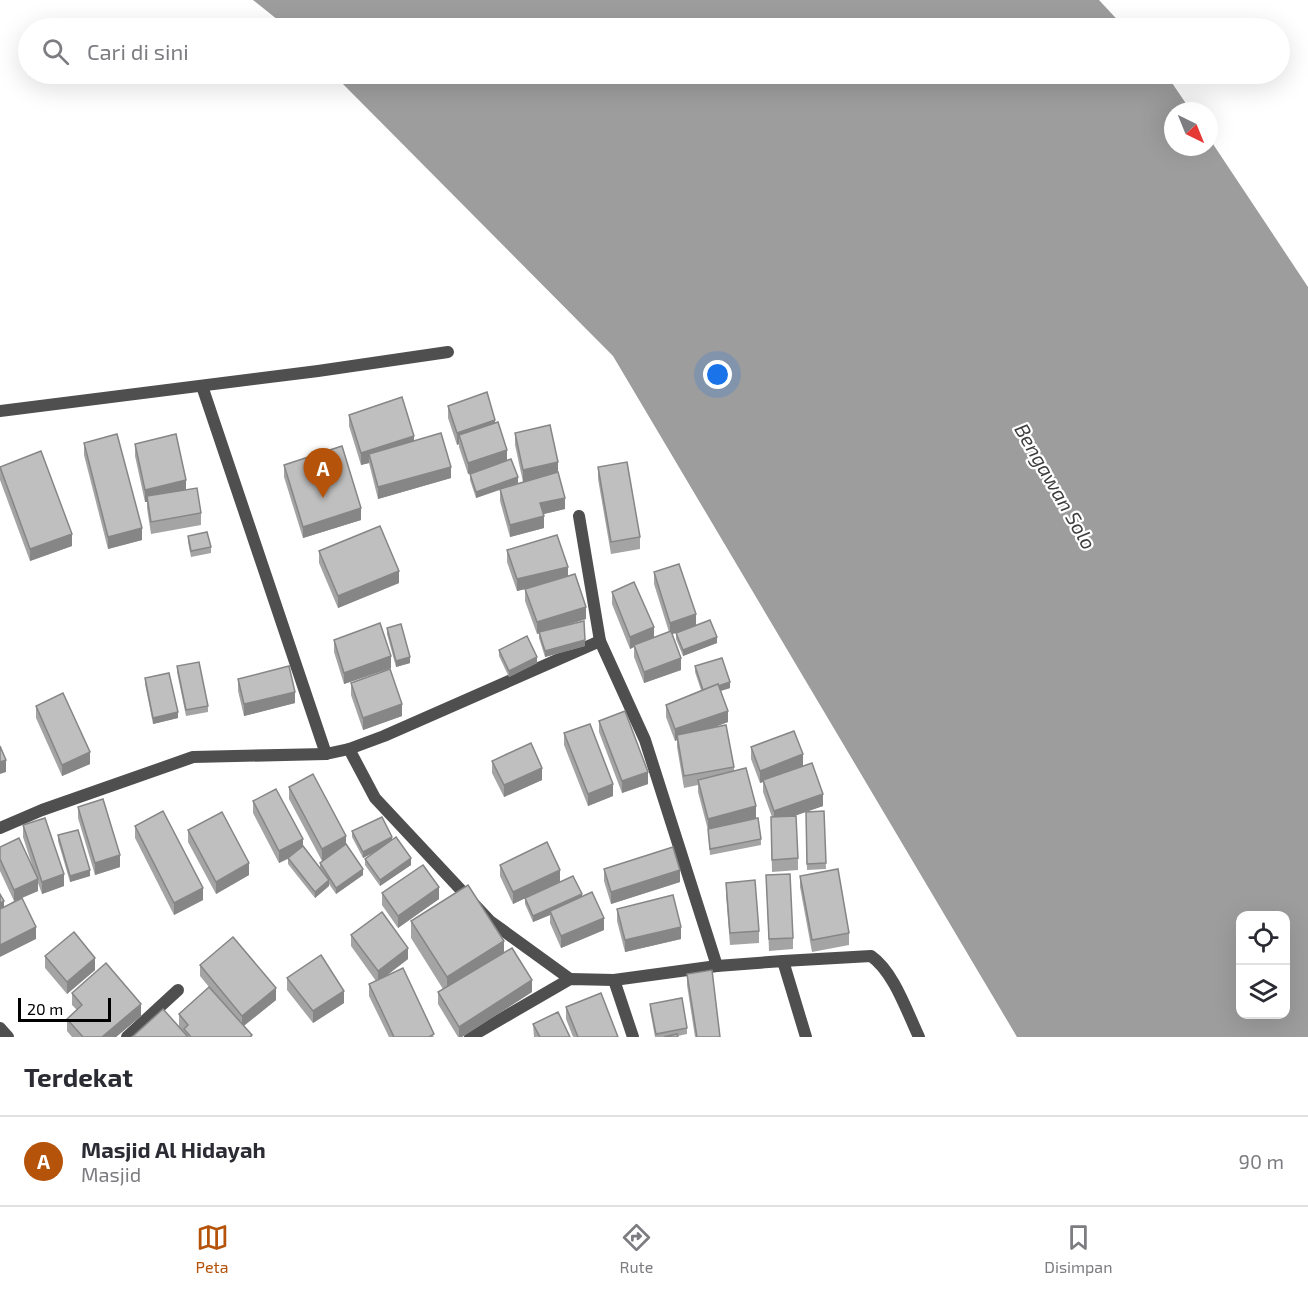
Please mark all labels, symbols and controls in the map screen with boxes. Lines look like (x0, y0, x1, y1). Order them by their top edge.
search box (18, 18, 1290, 84)
icon: search (39, 35, 72, 68)
text: Cari di sini (87, 38, 189, 64)
north arrow (1164, 102, 1218, 156)
your location (703, 360, 732, 389)
water label: Bengawan Solo (1010, 419, 1102, 553)
pin: A (304, 448, 342, 498)
map controls (1236, 911, 1290, 1019)
button: locate (1236, 911, 1290, 965)
button: layers (1236, 965, 1290, 1019)
scale bar (18, 995, 111, 1022)
text: 20 m (27, 999, 63, 1018)
text: Terdekat (24, 1061, 133, 1092)
text: Masjid Al Hidayah (81, 1136, 266, 1162)
text: A (37, 1149, 50, 1173)
text: 90 m (1239, 1149, 1284, 1173)
text: Masjid (81, 1162, 141, 1186)
tab: Peta (196, 1221, 229, 1276)
tab: Rute (620, 1221, 653, 1276)
tab: Disimpan (1044, 1221, 1112, 1276)

